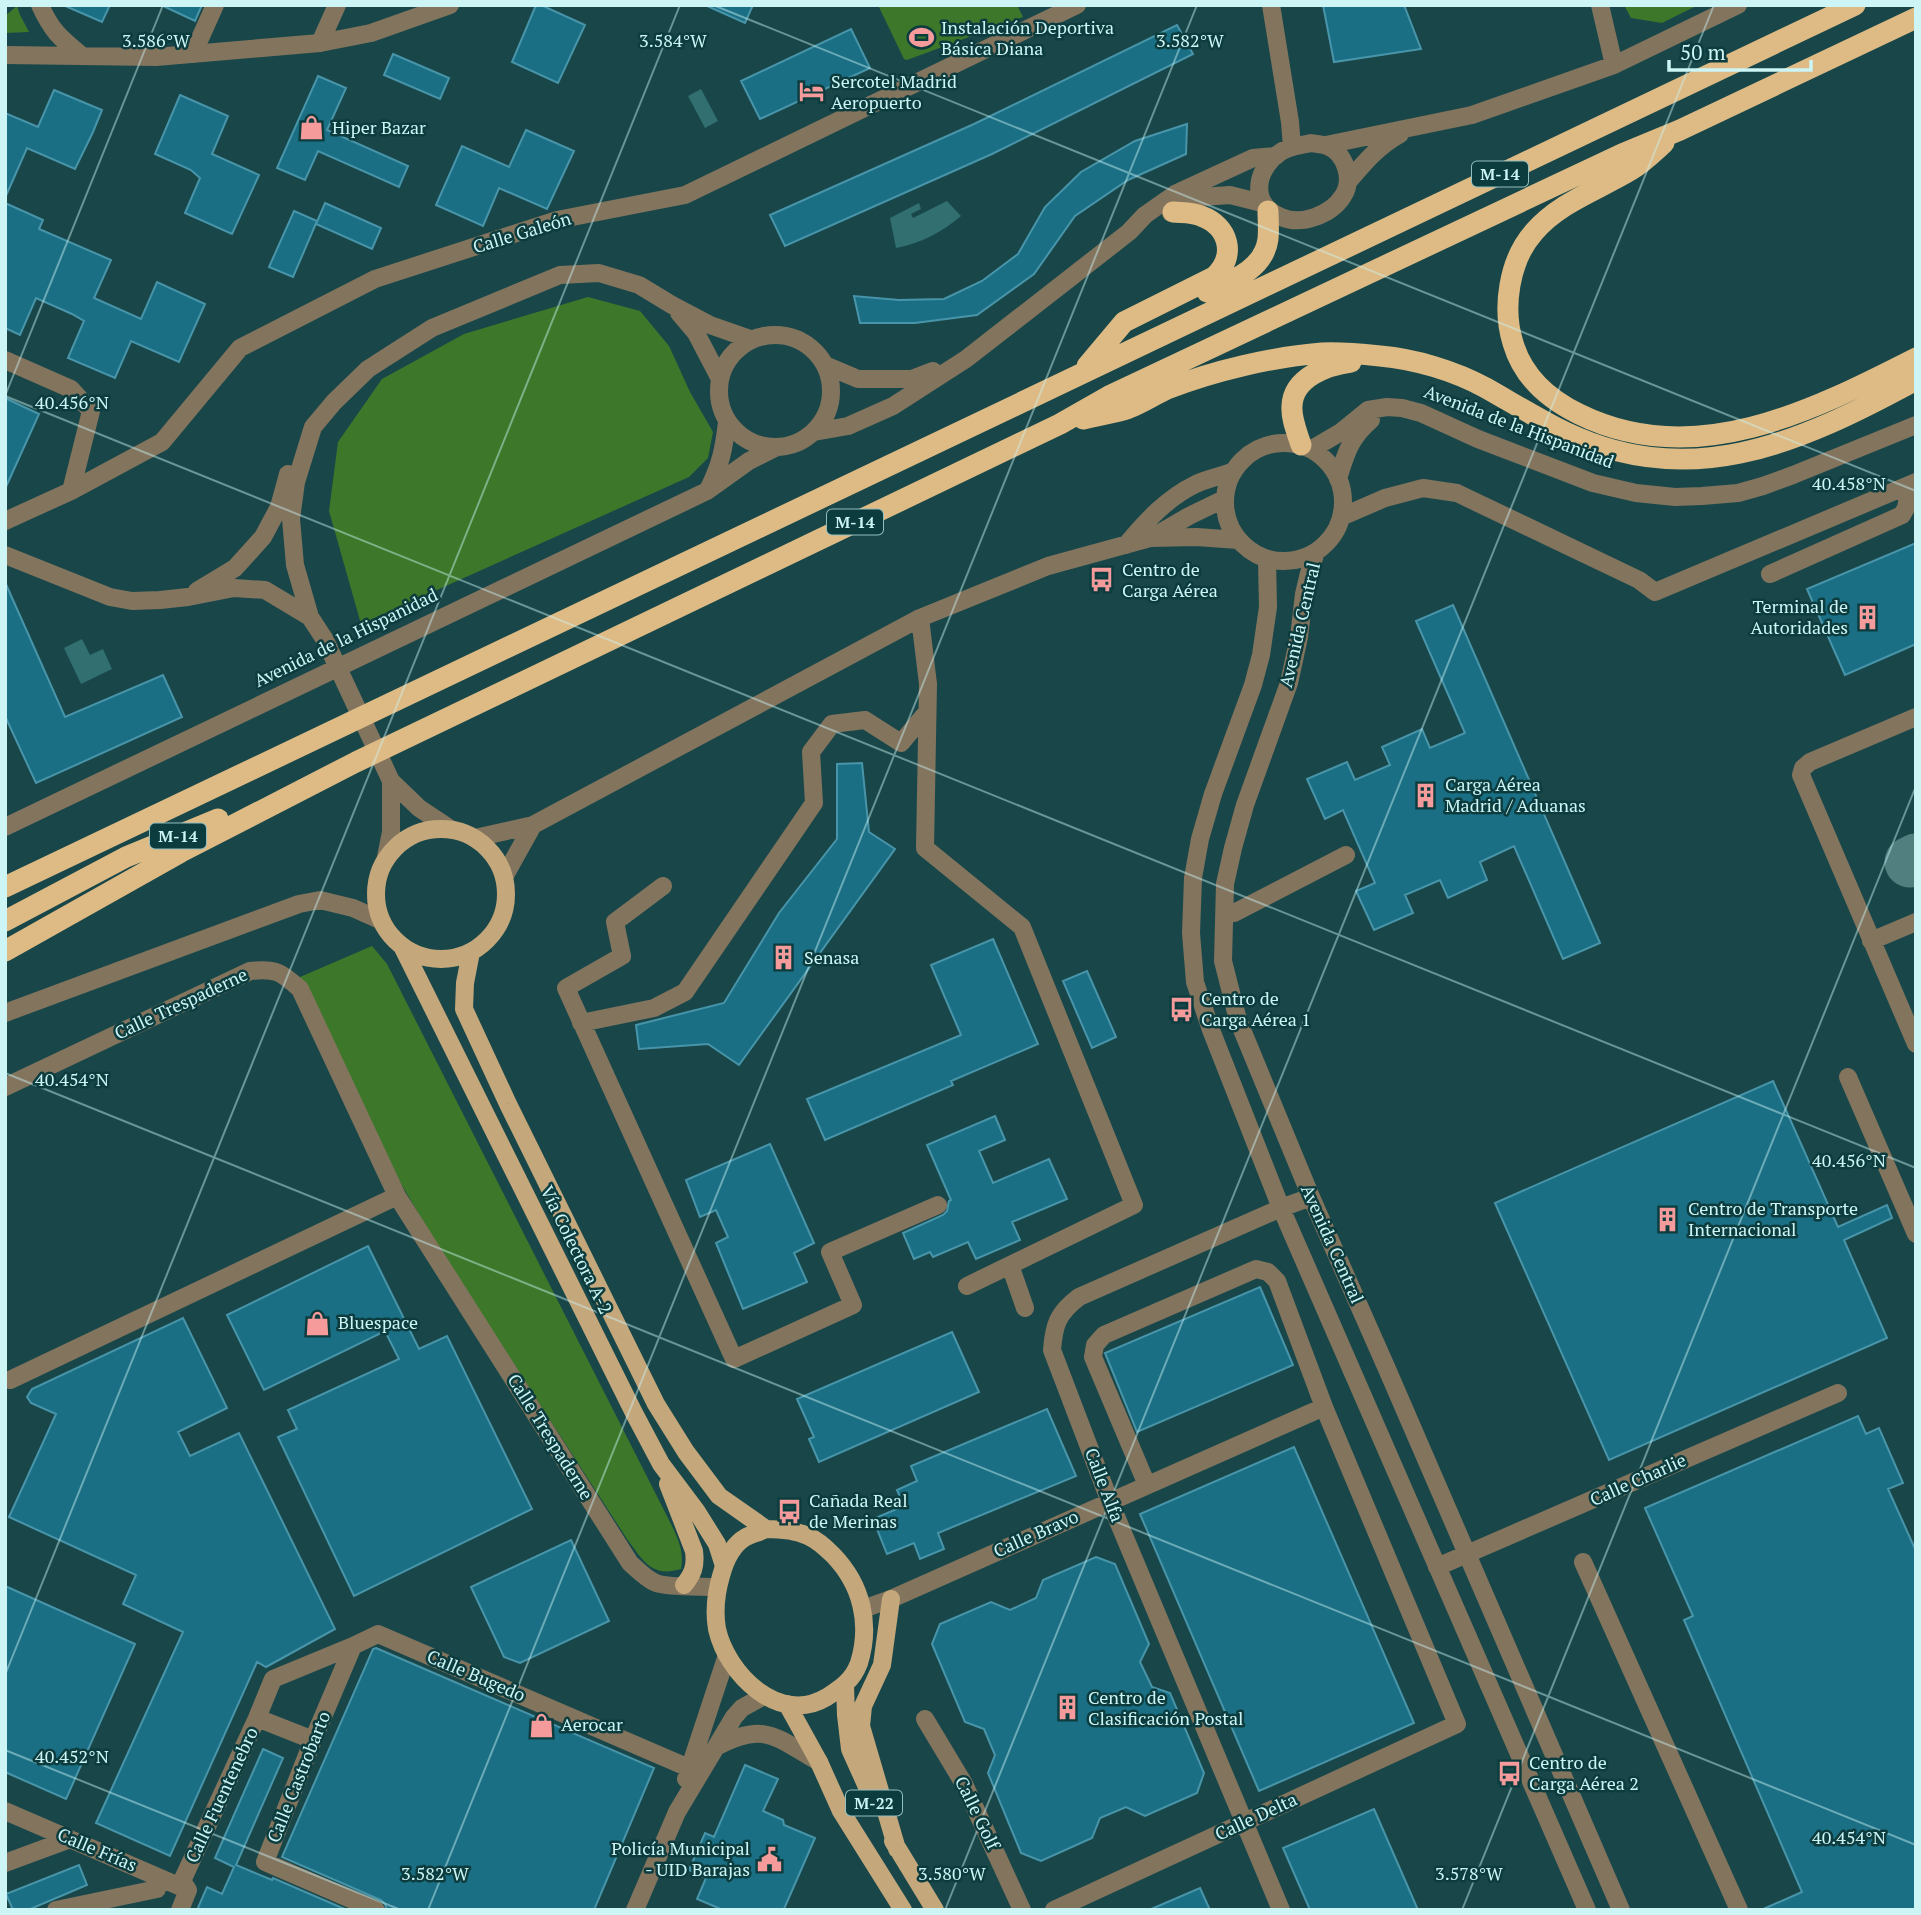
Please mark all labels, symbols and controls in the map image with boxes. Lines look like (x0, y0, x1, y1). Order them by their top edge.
place label: Instalación Deportiva Básica Diana (941, 15, 1114, 60)
sports icon: Instalación Deportiva Básica Diana (907, 24, 935, 52)
text: 3.586°W (122, 28, 190, 52)
text: 3.584°W (639, 28, 707, 52)
text: 3.582°W (1156, 28, 1224, 52)
scale bar (1669, 28, 1811, 72)
text: 50 m (1680, 38, 1726, 66)
place label: Sercotel Madrid Aeropuerto (831, 69, 957, 114)
hotel icon: Sercotel Madrid Aeropuerto (797, 78, 825, 106)
shop icon: Hiper Bazar (298, 114, 326, 142)
place label: Hiper Bazar (332, 115, 426, 139)
road number: M-14 (1472, 162, 1528, 186)
street label: Calle Galeón (470, 206, 574, 258)
street label: Avenida de la Hispanidad (1421, 379, 1618, 473)
text: 40.456°N (35, 390, 109, 414)
text: 40.458°N (1812, 471, 1886, 495)
road number: M-14 (827, 509, 883, 534)
place label: Centro de Carga Aérea (1122, 557, 1218, 602)
street label: Avenida Central (1273, 560, 1325, 690)
bus stop icon: Centro de Carga Aérea (1088, 566, 1116, 594)
street label: Avenida de la Hispanidad (250, 582, 441, 692)
place label: Terminal de Autoridades (1750, 594, 1848, 639)
building icon: Terminal de Autoridades (1854, 603, 1882, 631)
place label: Carga Aérea Madrid / Aduanas (1445, 772, 1586, 817)
building icon: Carga Aérea Madrid / Aduanas (1411, 781, 1439, 809)
road number: M-14 (150, 824, 206, 848)
building icon: Senasa (770, 944, 798, 972)
place label: Senasa (804, 945, 859, 969)
street label: Calle Trespaderne (110, 962, 251, 1044)
place label: Centro de Carga Aérea 1 (1201, 986, 1311, 1031)
bus stop icon: Centro de Carga Aérea 1 (1167, 995, 1195, 1023)
text: 40.454°N (35, 1067, 109, 1091)
text: 40.456°N (1812, 1148, 1886, 1172)
street label: Vía Colectora A-2 (535, 1181, 618, 1318)
street label: Avenida Central (1296, 1181, 1370, 1307)
place label: Centro de Transporte Internacional (1688, 1196, 1858, 1241)
building icon: Centro de Transporte Internacional (1654, 1205, 1682, 1233)
shop icon: Bluespace (304, 1309, 332, 1337)
place label: Bluespace (338, 1310, 418, 1334)
street label: Calle Trespaderne (502, 1369, 599, 1504)
street label: Calle Alfa (1080, 1444, 1130, 1525)
street label: Calle Charlie (1586, 1447, 1690, 1511)
place label: Cañada Real de Merinas (809, 1488, 908, 1533)
bus stop icon: Cañada Real de Merinas (775, 1497, 803, 1525)
street label: Calle Bravo (989, 1504, 1082, 1563)
street label: Calle Bugedo (423, 1644, 529, 1707)
place label: Centro de Clasificación Postal (1088, 1685, 1244, 1730)
building icon: Centro de Clasificación Postal (1054, 1694, 1082, 1722)
street label: Calle Castrobarto (261, 1707, 335, 1846)
shop icon: Aerocar (527, 1711, 555, 1739)
place label: Aerocar (561, 1712, 623, 1736)
street label: Calle Fuentenebro (179, 1723, 263, 1866)
text: 40.452°N (35, 1744, 109, 1768)
place label: Centro de Carga Aérea 2 (1529, 1750, 1639, 1795)
bus stop icon: Centro de Carga Aérea 2 (1495, 1759, 1523, 1787)
street label: Calle Golf (950, 1772, 1007, 1855)
street label: Calle Delta (1211, 1787, 1300, 1846)
road number: M-22 (846, 1790, 902, 1815)
street label: Calle Frías (54, 1822, 141, 1877)
text: 40.454°N (1812, 1825, 1886, 1849)
place label: Policía Municipal - UID Barajas (611, 1836, 750, 1881)
public building icon: Policía Municipal - UID Barajas (756, 1845, 784, 1873)
text: 3.582°W (401, 1861, 469, 1885)
text: 3.580°W (918, 1861, 986, 1885)
text: 3.578°W (1435, 1861, 1503, 1885)

